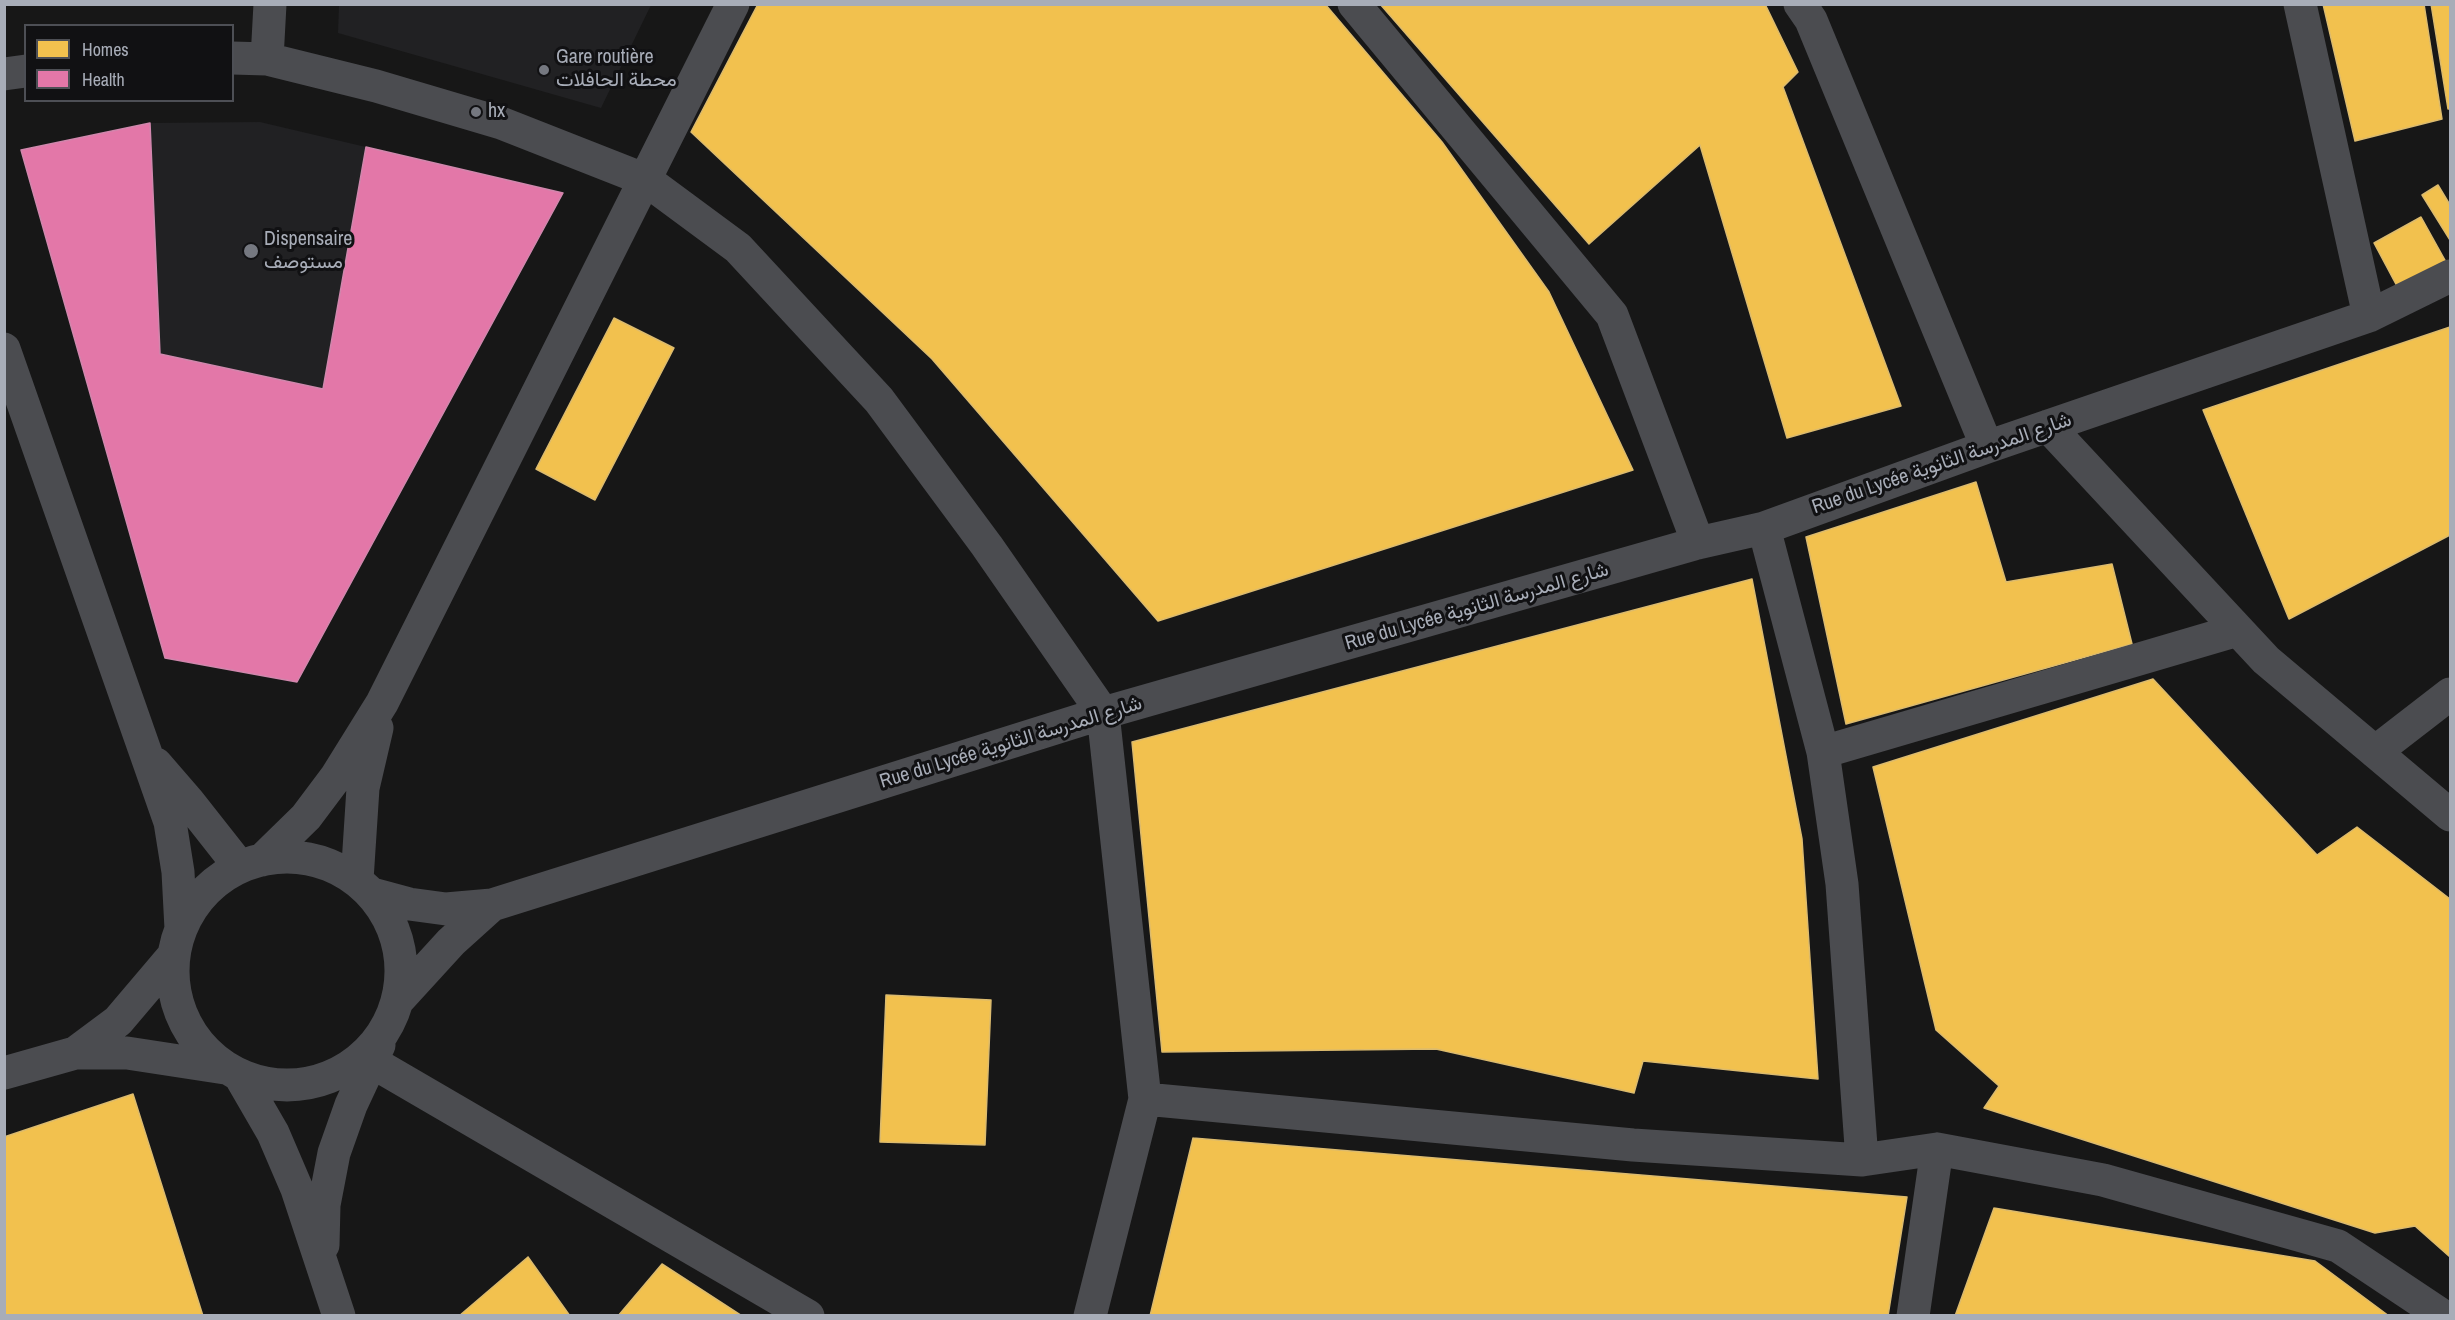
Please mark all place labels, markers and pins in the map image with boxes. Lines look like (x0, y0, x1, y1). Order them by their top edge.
place label: Gare routière محطة الحافلات (556, 46, 677, 93)
marker: Gare routière محطة الحافلات (537, 63, 551, 77)
place label: hx (488, 100, 505, 124)
marker: hx (469, 105, 483, 119)
place label: Dispensaire مستوصف (264, 228, 352, 275)
marker: Dispensaire مستوصف (242, 242, 260, 260)

